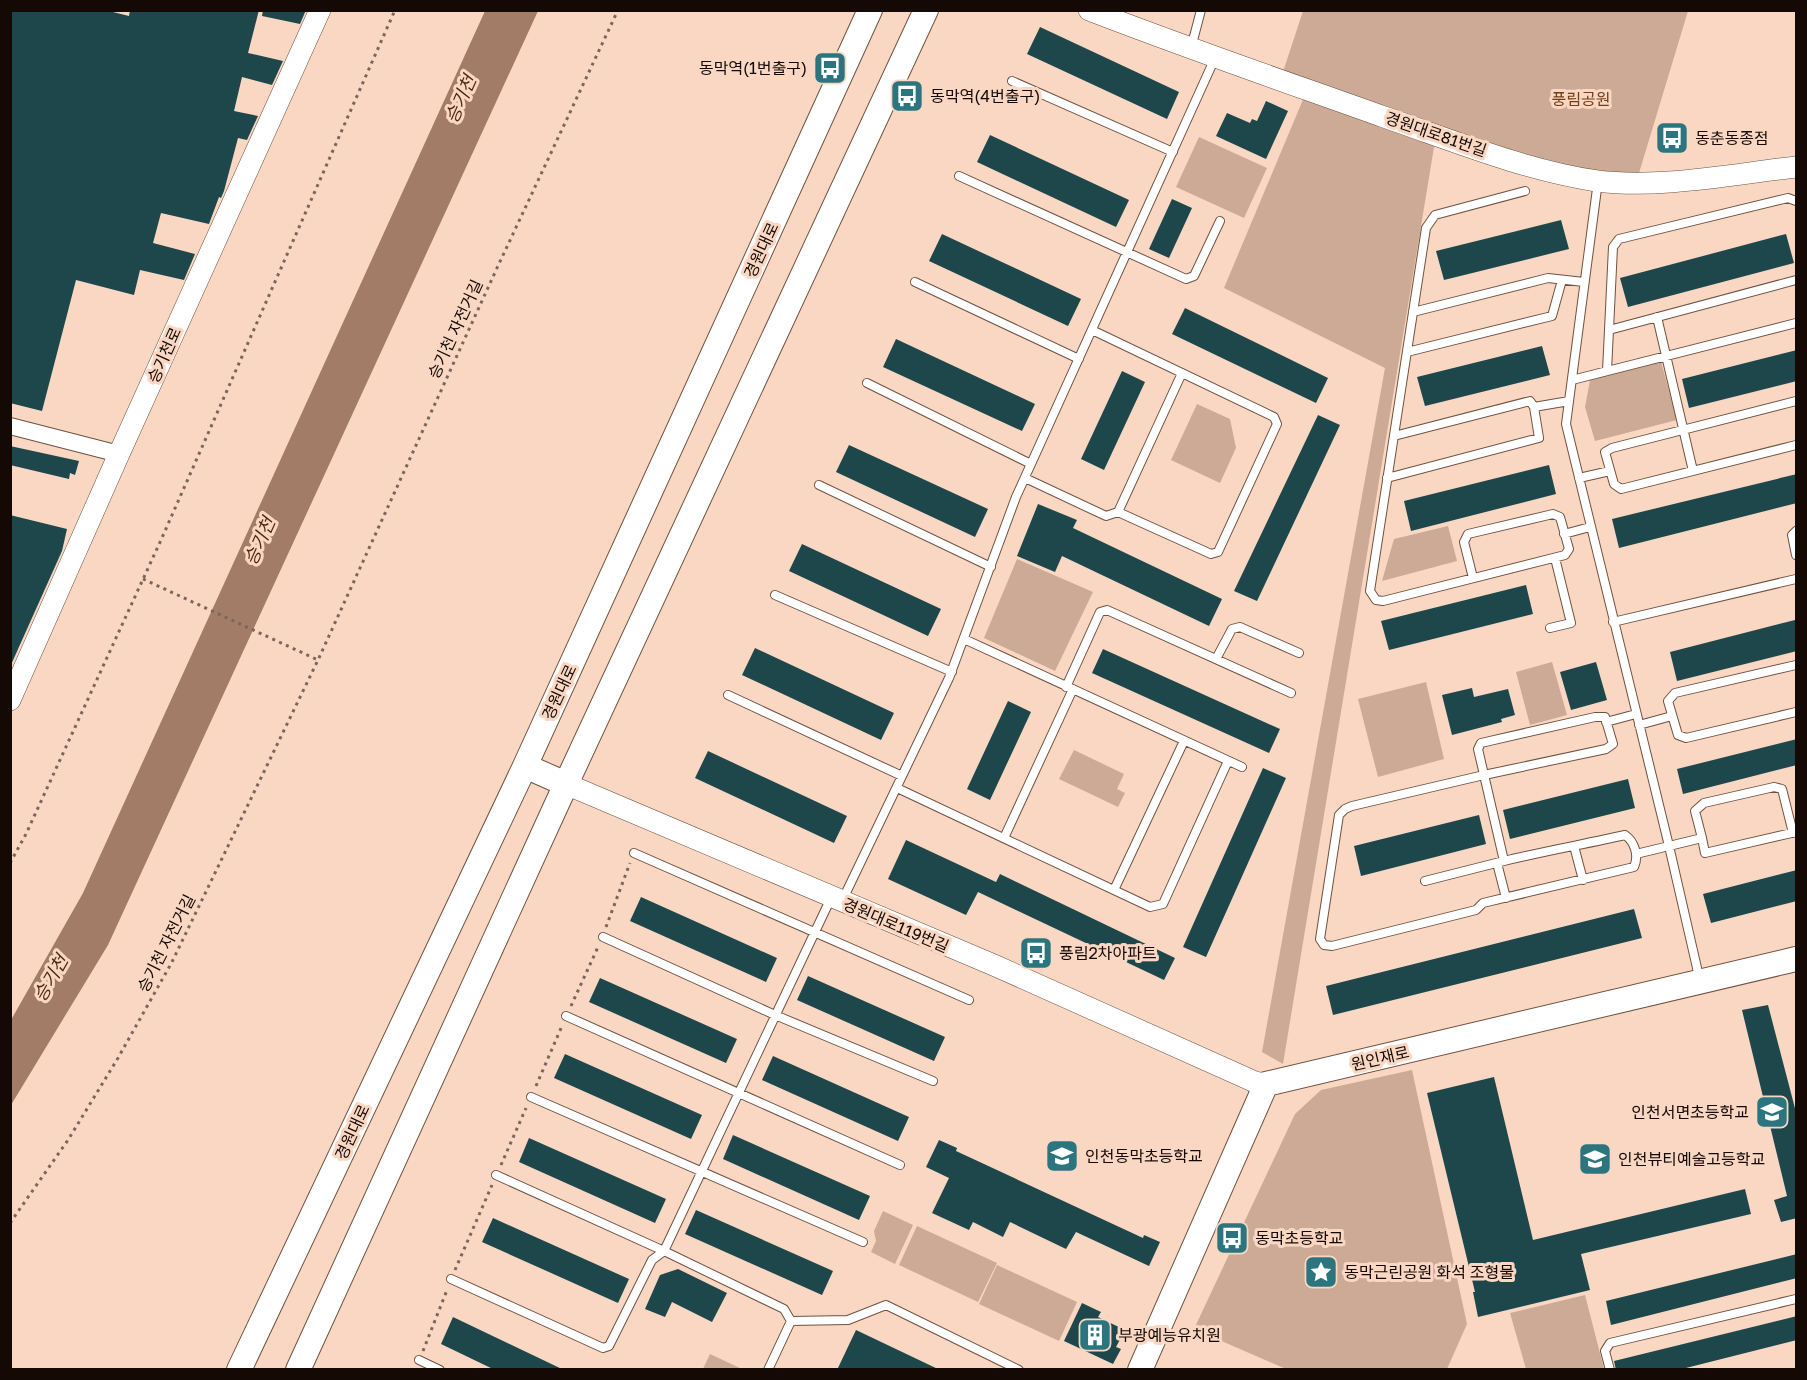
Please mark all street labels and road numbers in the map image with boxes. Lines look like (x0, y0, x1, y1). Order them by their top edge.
street label: 경원대로81번길 (1383, 107, 1489, 161)
street label: 경원대로 (739, 219, 783, 281)
street label: 승기천 자전거길 (423, 276, 487, 382)
street label: 승기천로 (143, 324, 185, 386)
street label: 경원대로 (537, 661, 581, 723)
street label: 승기천 자전거길 (133, 891, 199, 995)
street label: 경원대로119번길 (840, 894, 952, 956)
street label: 원인재로 (1349, 1042, 1411, 1074)
street label: 경원대로 (330, 1101, 374, 1163)

